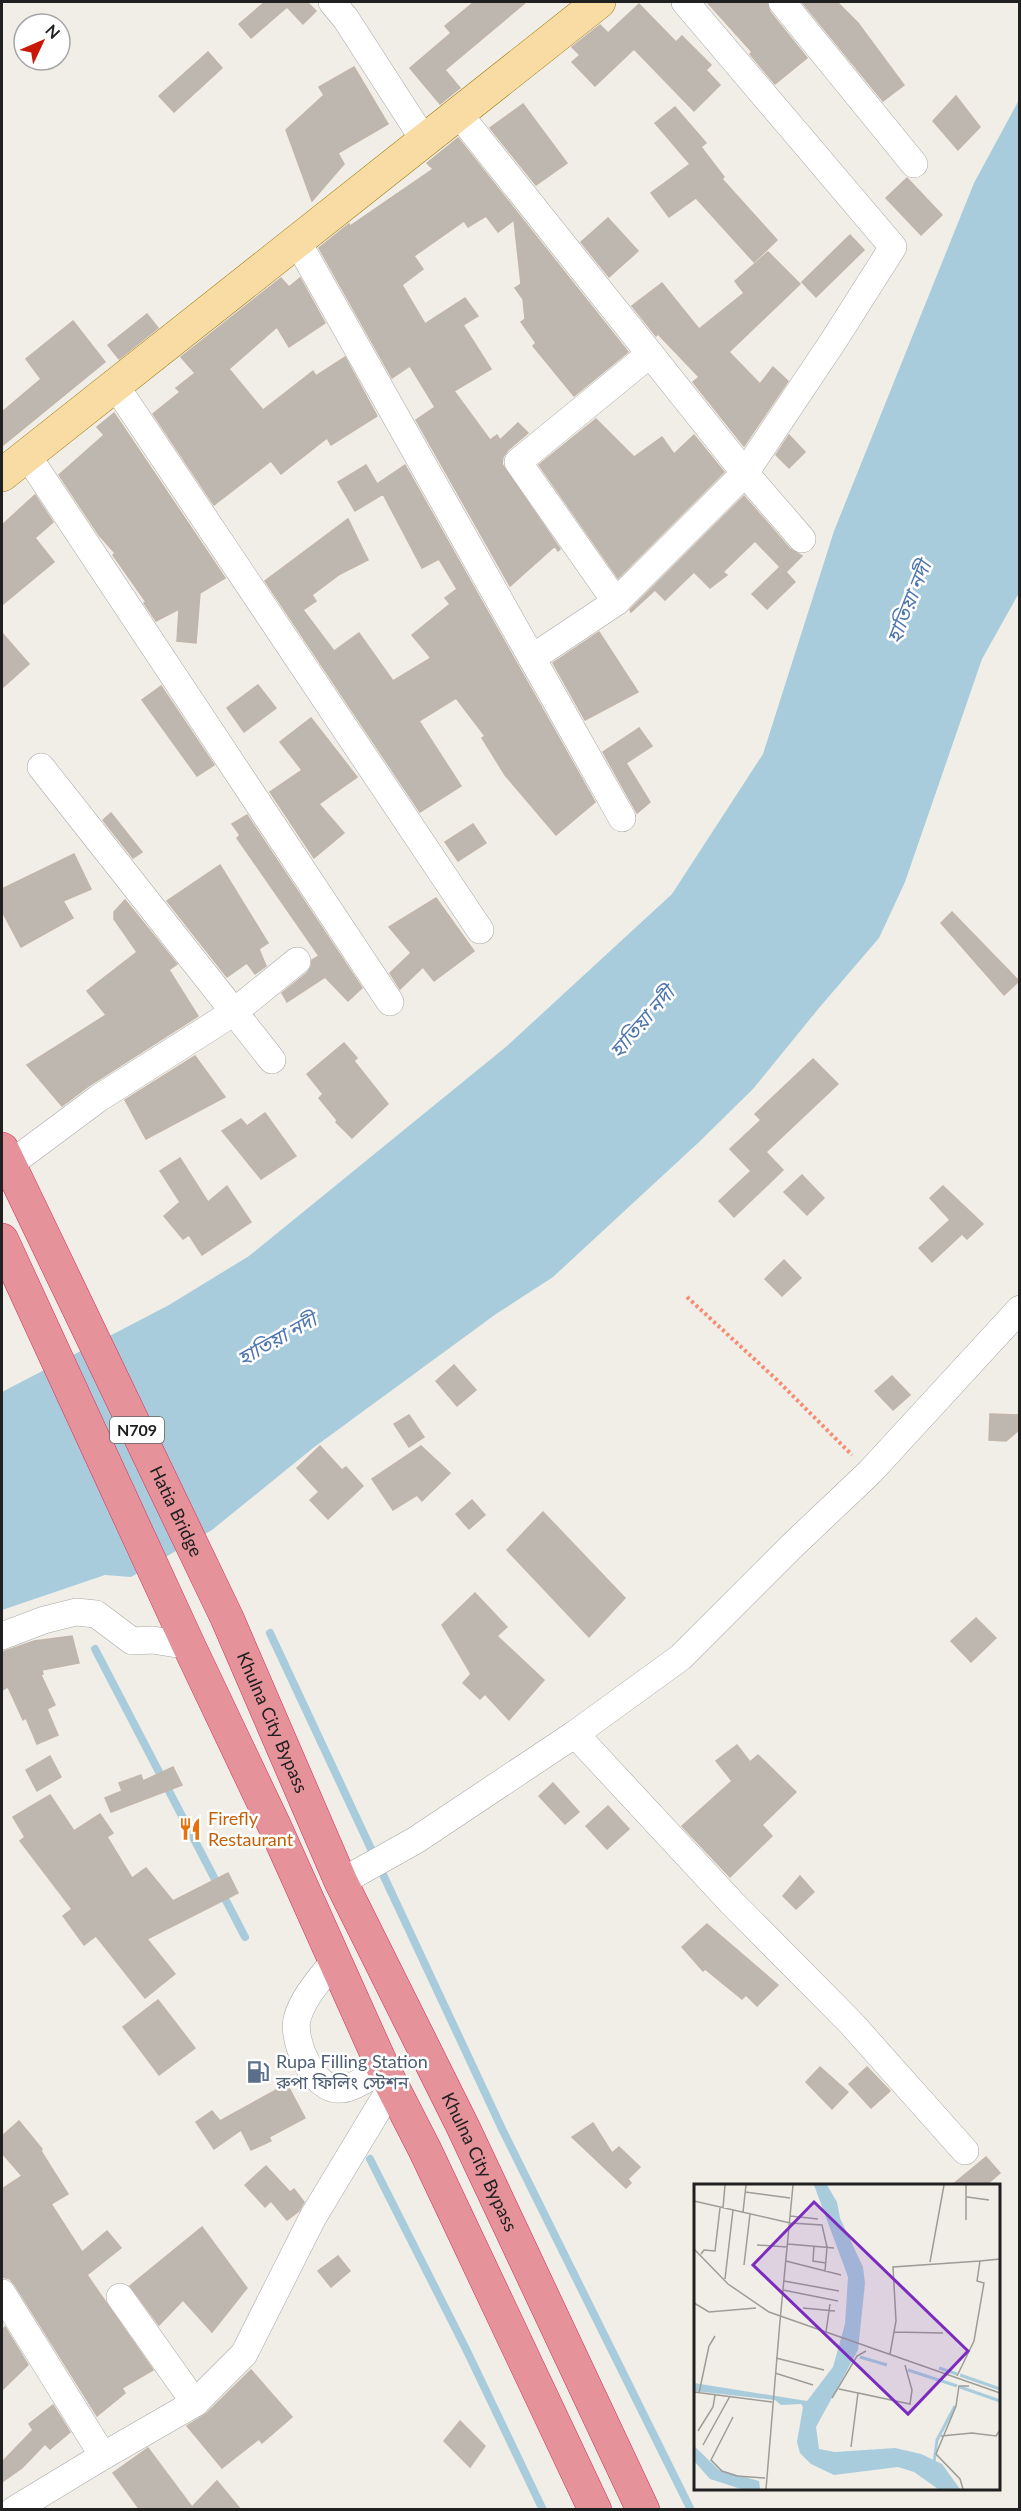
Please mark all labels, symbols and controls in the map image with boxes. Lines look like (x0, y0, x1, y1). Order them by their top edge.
north arrow (12, 12, 72, 72)
text: N (42, 20, 64, 42)
water label: হাতিয়া নদী (881, 554, 937, 646)
water label: হাতিয়া নদী (604, 978, 681, 1062)
water label: হাতিয়া নদী (233, 1305, 323, 1370)
road number: N709 (110, 1417, 164, 1443)
street label: Hatia Bridge (146, 1462, 208, 1560)
street label: Khulna City Bypass (233, 1648, 313, 1796)
place label: Firefly Restaurant (208, 1807, 294, 1850)
restaurant icon: Firefly Restaurant (177, 1816, 203, 1842)
place label: Rupa Filling Station রুপা ফিলিং স্টেশন (275, 2050, 428, 2093)
fuel station icon: Rupa Filling Station রুপা ফিলিং স্টেশন (245, 2059, 271, 2085)
street label: Khulna City Bypass (437, 2088, 523, 2235)
inset map (694, 2184, 1000, 2490)

